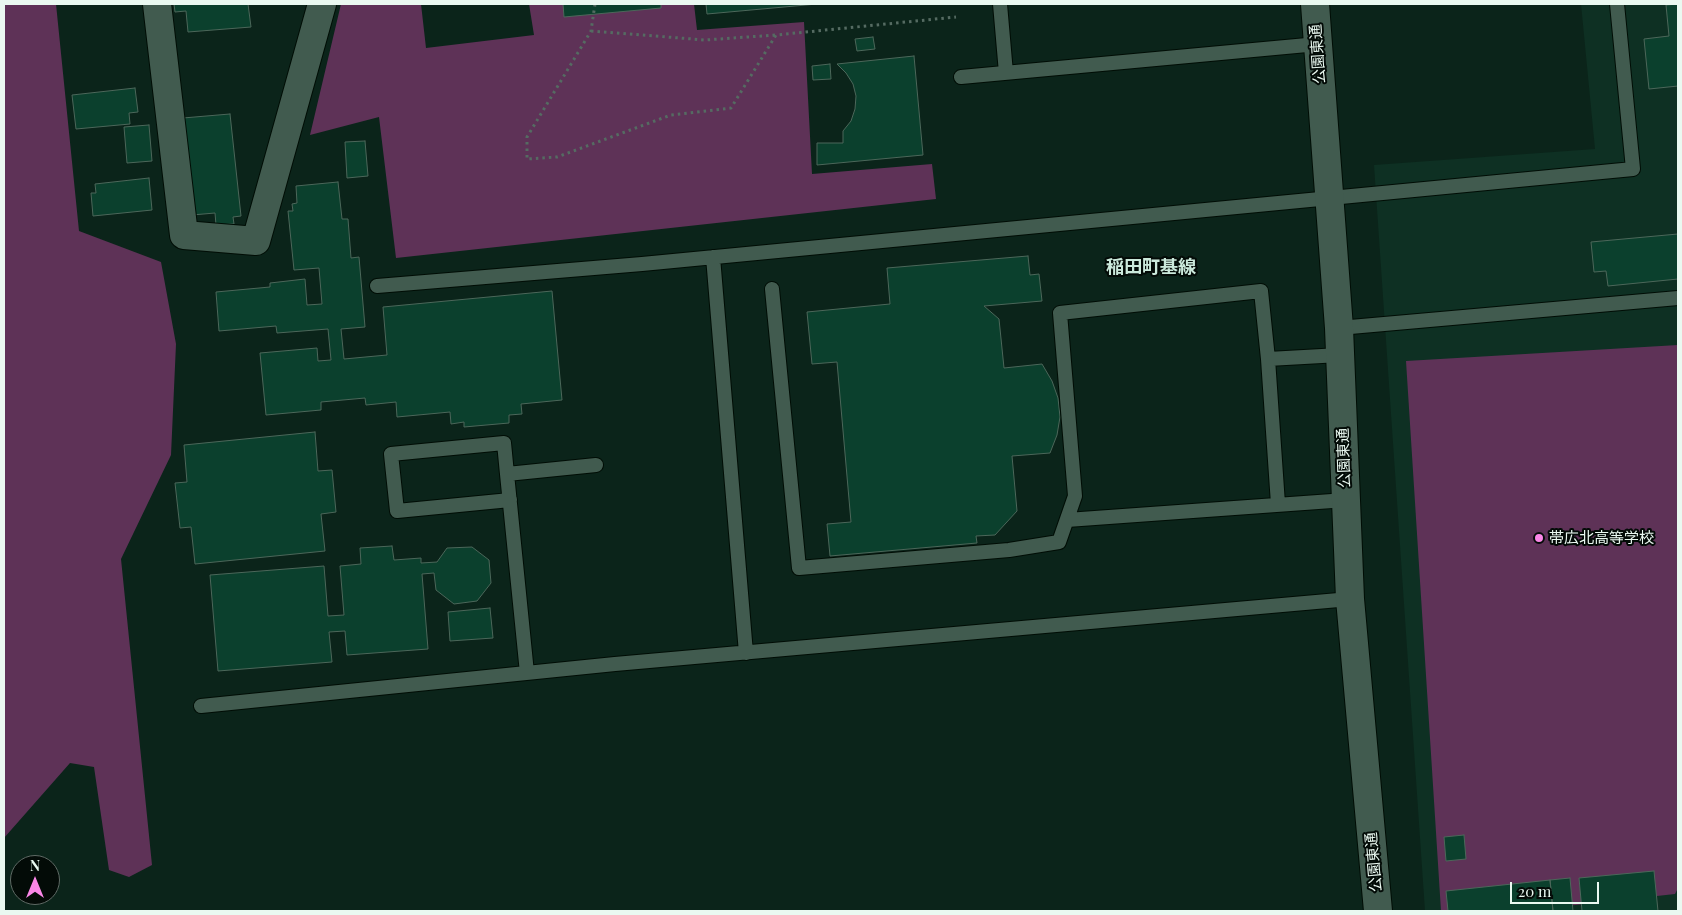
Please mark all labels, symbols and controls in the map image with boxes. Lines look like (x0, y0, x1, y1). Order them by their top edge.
street label: 公園東通 (1307, 23, 1329, 85)
district label: 稲田町基線 (1106, 256, 1196, 278)
street label: 公園東通 (1334, 428, 1354, 488)
place label: 帯広北高等学校 (1549, 529, 1654, 547)
marker: 帯広北高等学校 (1533, 532, 1545, 544)
street label: 公園東通 (1362, 831, 1386, 893)
north arrow (10, 855, 60, 905)
text: N (30, 856, 40, 875)
scale bar (1512, 872, 1601, 904)
text: 20 m (1518, 881, 1551, 901)

